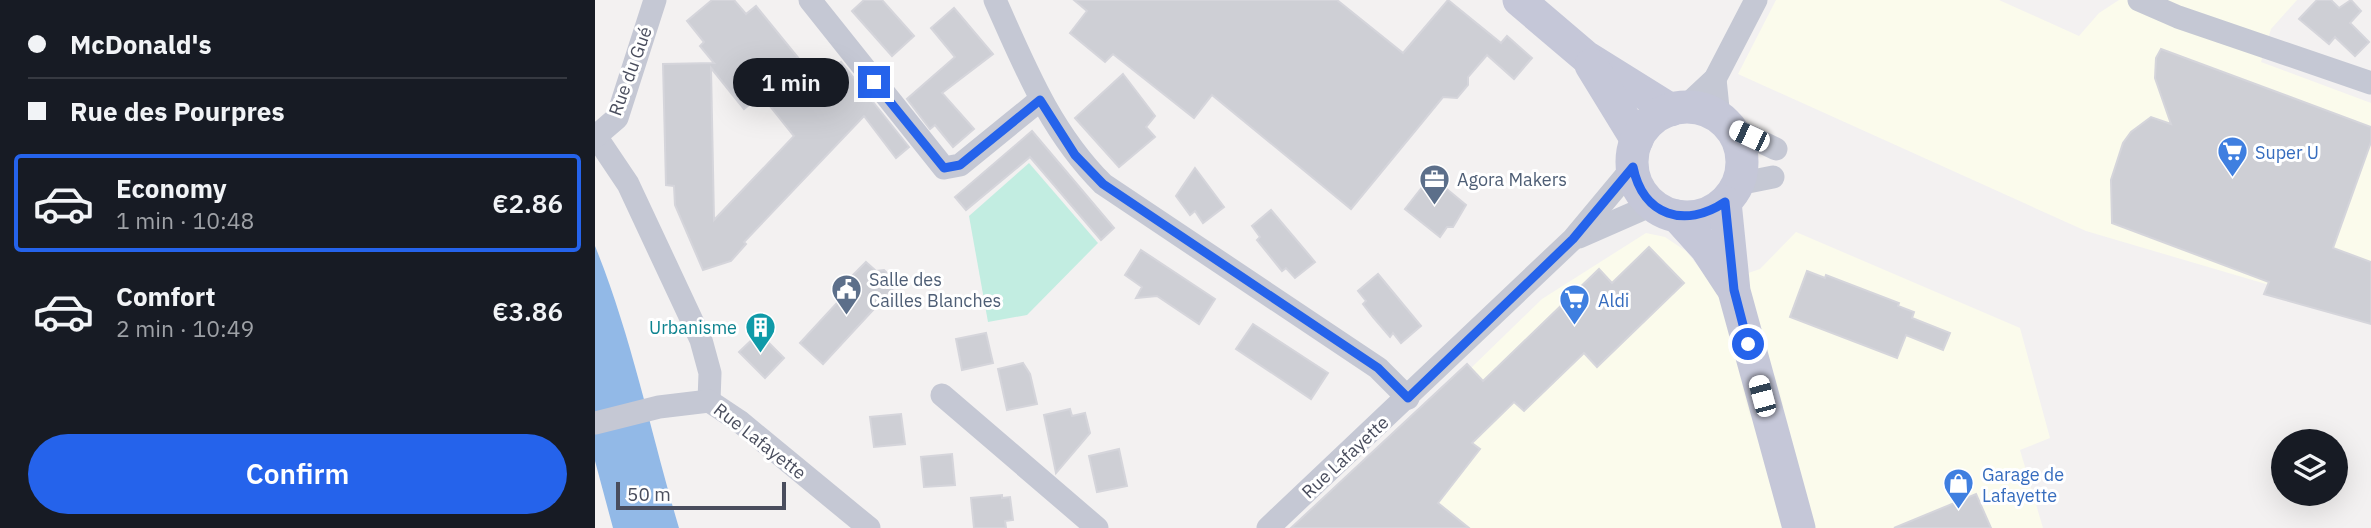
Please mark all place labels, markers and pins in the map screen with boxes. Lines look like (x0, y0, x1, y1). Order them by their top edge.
supermarket icon: Super U (2215, 135, 2249, 179)
place label: Super U (2255, 141, 2319, 164)
office icon: Agora Makers (1417, 162, 1451, 206)
place label: Agora Makers (1457, 168, 1567, 191)
place label: Salle des Cailles Blanches (869, 268, 1001, 312)
public building icon: Salle des Cailles Blanches (829, 272, 863, 316)
supermarket icon: Aldi (1558, 283, 1592, 327)
place label: Aldi (1598, 289, 1629, 312)
building icon: Urbanisme (743, 310, 777, 354)
place label: Urbanisme (649, 316, 737, 339)
place label: Garage de Lafayette (1982, 463, 2064, 507)
shop icon: Garage de Lafayette (1942, 467, 1976, 511)

